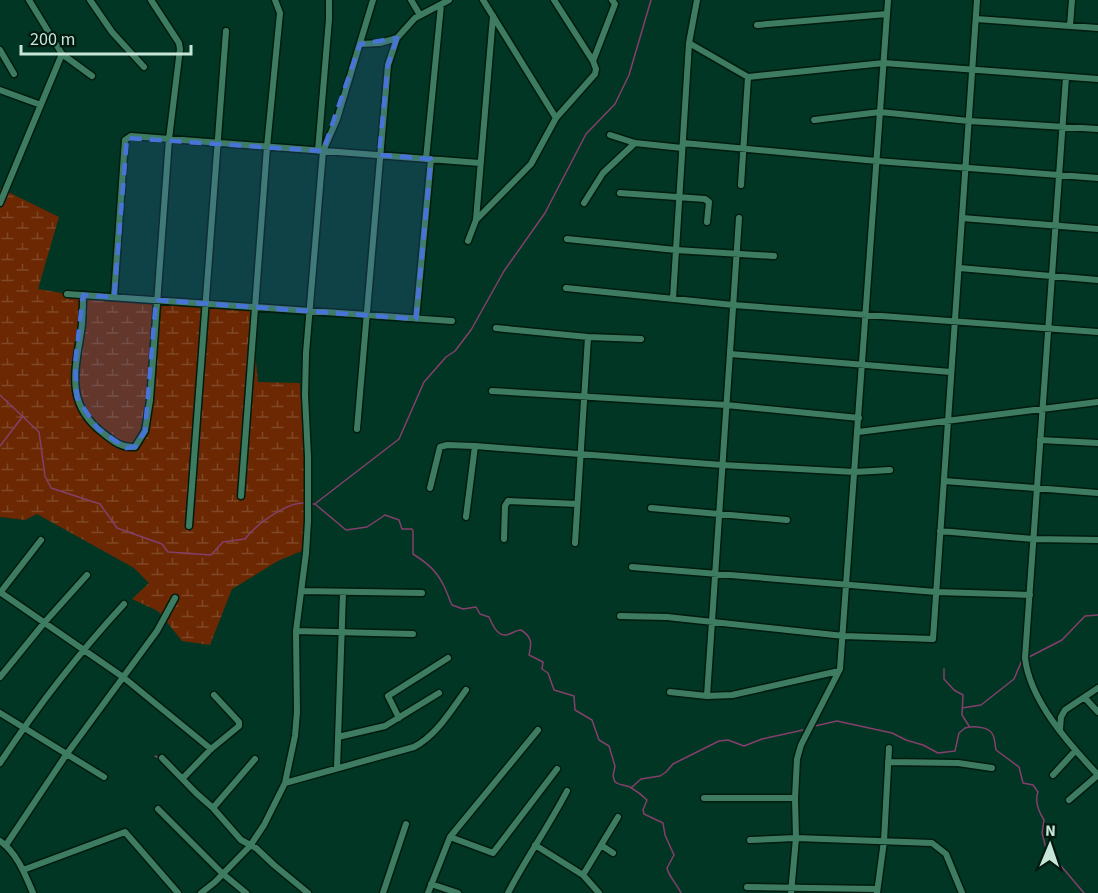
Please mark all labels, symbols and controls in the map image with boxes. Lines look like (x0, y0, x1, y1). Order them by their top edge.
scale bar (21, 18, 190, 56)
text: 200 m (30, 27, 75, 52)
north arrow (1020, 815, 1080, 875)
text: N (1045, 820, 1056, 842)

